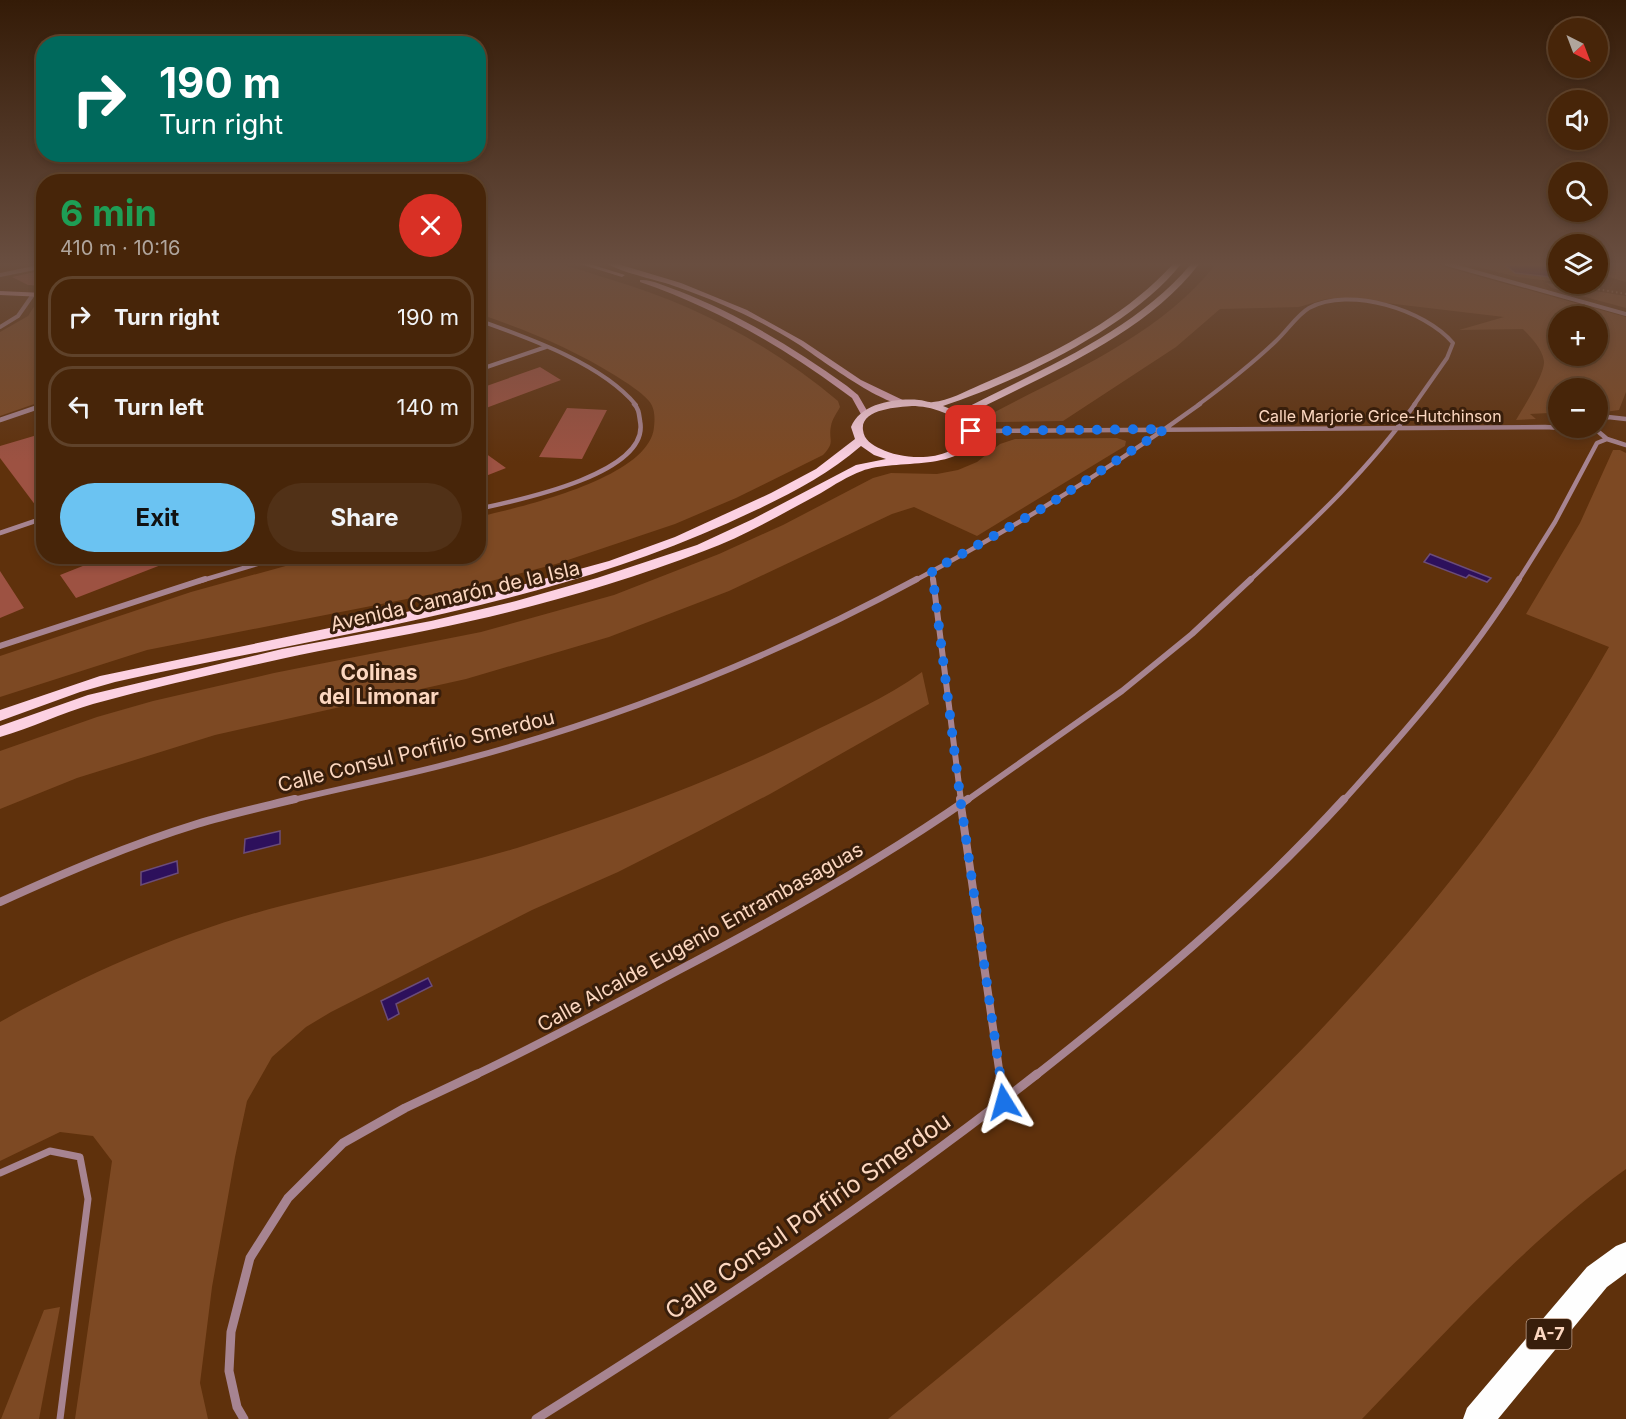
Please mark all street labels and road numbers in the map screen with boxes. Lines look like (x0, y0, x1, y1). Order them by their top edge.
street label: Calle Marjorie Grice-Hutchinson (1258, 406, 1502, 426)
street label: Avenida Camarón de la Isla (328, 556, 582, 636)
street label: Calle Consul Porfirio Smerdou (275, 705, 557, 797)
street label: Calle Alcalde Eugenio Entrambasaguas (533, 837, 867, 1037)
street label: Calle Consul Porfirio Smerdou (660, 1106, 956, 1325)
road number: A-7 (1526, 1319, 1572, 1349)

